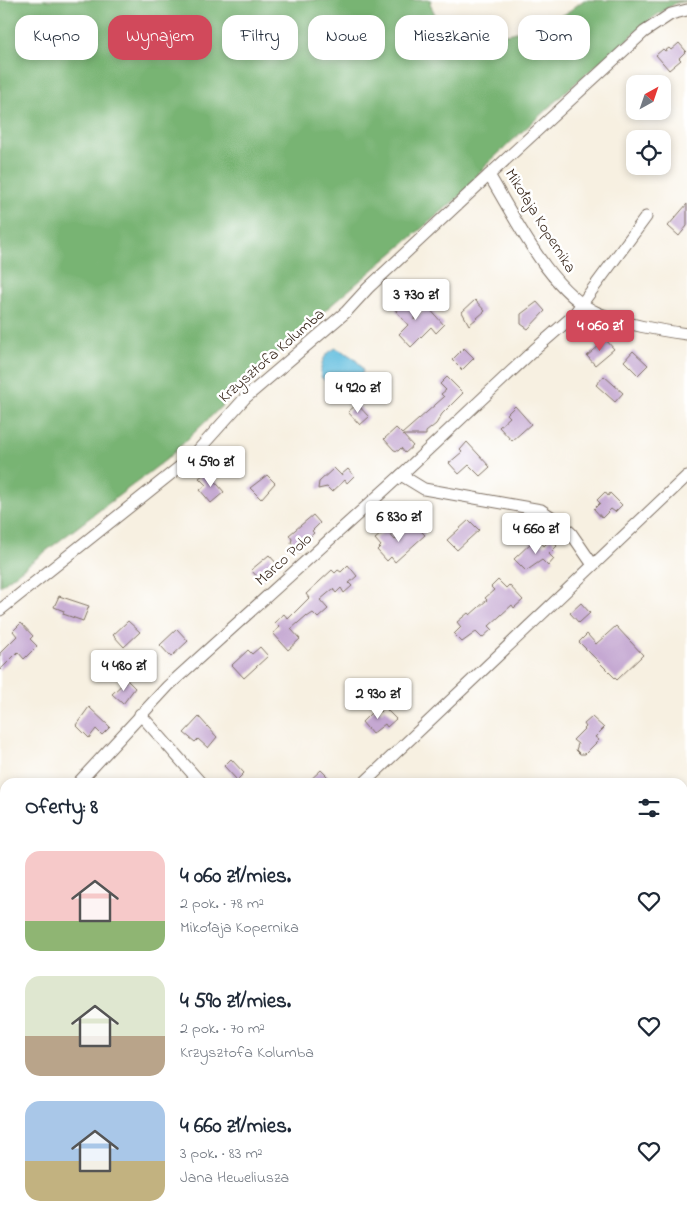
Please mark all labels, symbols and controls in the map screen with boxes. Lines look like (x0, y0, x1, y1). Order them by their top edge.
chip: Kupno (15, 15, 98, 60)
chip: Wynajem (108, 15, 212, 60)
chip: Filtry (222, 15, 298, 60)
chip: Nowe (308, 15, 385, 60)
chip: Mieszkanie (395, 15, 508, 60)
chip: Dom (518, 15, 590, 60)
north arrow (626, 75, 671, 120)
map controls (626, 75, 671, 175)
button: locate (626, 130, 671, 175)
street label: Mikołaja Kopernika (498, 164, 582, 278)
pin: 3 730 zł (364, 278, 468, 321)
text: 3 730 zł (393, 283, 439, 307)
street label: Krzysztofa Kolumba (214, 303, 330, 409)
pin: 4 060 zł (548, 310, 652, 352)
text: 4 060 zł (577, 314, 623, 338)
pin: 4 920 zł (306, 372, 410, 414)
text: 4 920 zł (336, 376, 380, 400)
pin: 4 590 zł (159, 446, 263, 488)
text: 4 590 zł (188, 450, 234, 474)
pin: 6 830 zł (347, 500, 451, 543)
text: 6 830 zł (377, 505, 421, 529)
pin: 4 660 zł (484, 512, 588, 555)
text: 4 660 zł (513, 517, 559, 541)
street label: Marco Polo (250, 528, 318, 592)
pin: 4 480 zł (72, 650, 176, 692)
text: 4 480 zł (102, 654, 146, 678)
pin: 2 930 zł (326, 678, 430, 720)
text: 2 930 zł (356, 682, 400, 706)
text: Oferty: 8 (25, 793, 98, 823)
icon: filters (635, 794, 663, 822)
text: 4 060 zł/mies. (180, 862, 291, 892)
icon: home (65, 871, 125, 931)
icon: heart (635, 887, 663, 915)
text: 2 pok. · 78 m² (180, 892, 264, 916)
text: Mikołaja Kopernika (180, 916, 299, 940)
text: 4 590 zł/mies. (180, 987, 291, 1017)
icon: home (65, 996, 125, 1056)
icon: heart (635, 1012, 663, 1040)
text: 2 pok. · 70 m² (180, 1017, 265, 1041)
text: Krzysztofa Kolumba (180, 1041, 314, 1065)
text: 4 660 zł/mies. (180, 1112, 291, 1142)
icon: home (65, 1121, 125, 1181)
icon: heart (635, 1137, 663, 1165)
text: 3 pok. · 83 m² (180, 1142, 263, 1166)
text: Jana Heweliusza (180, 1166, 289, 1190)

